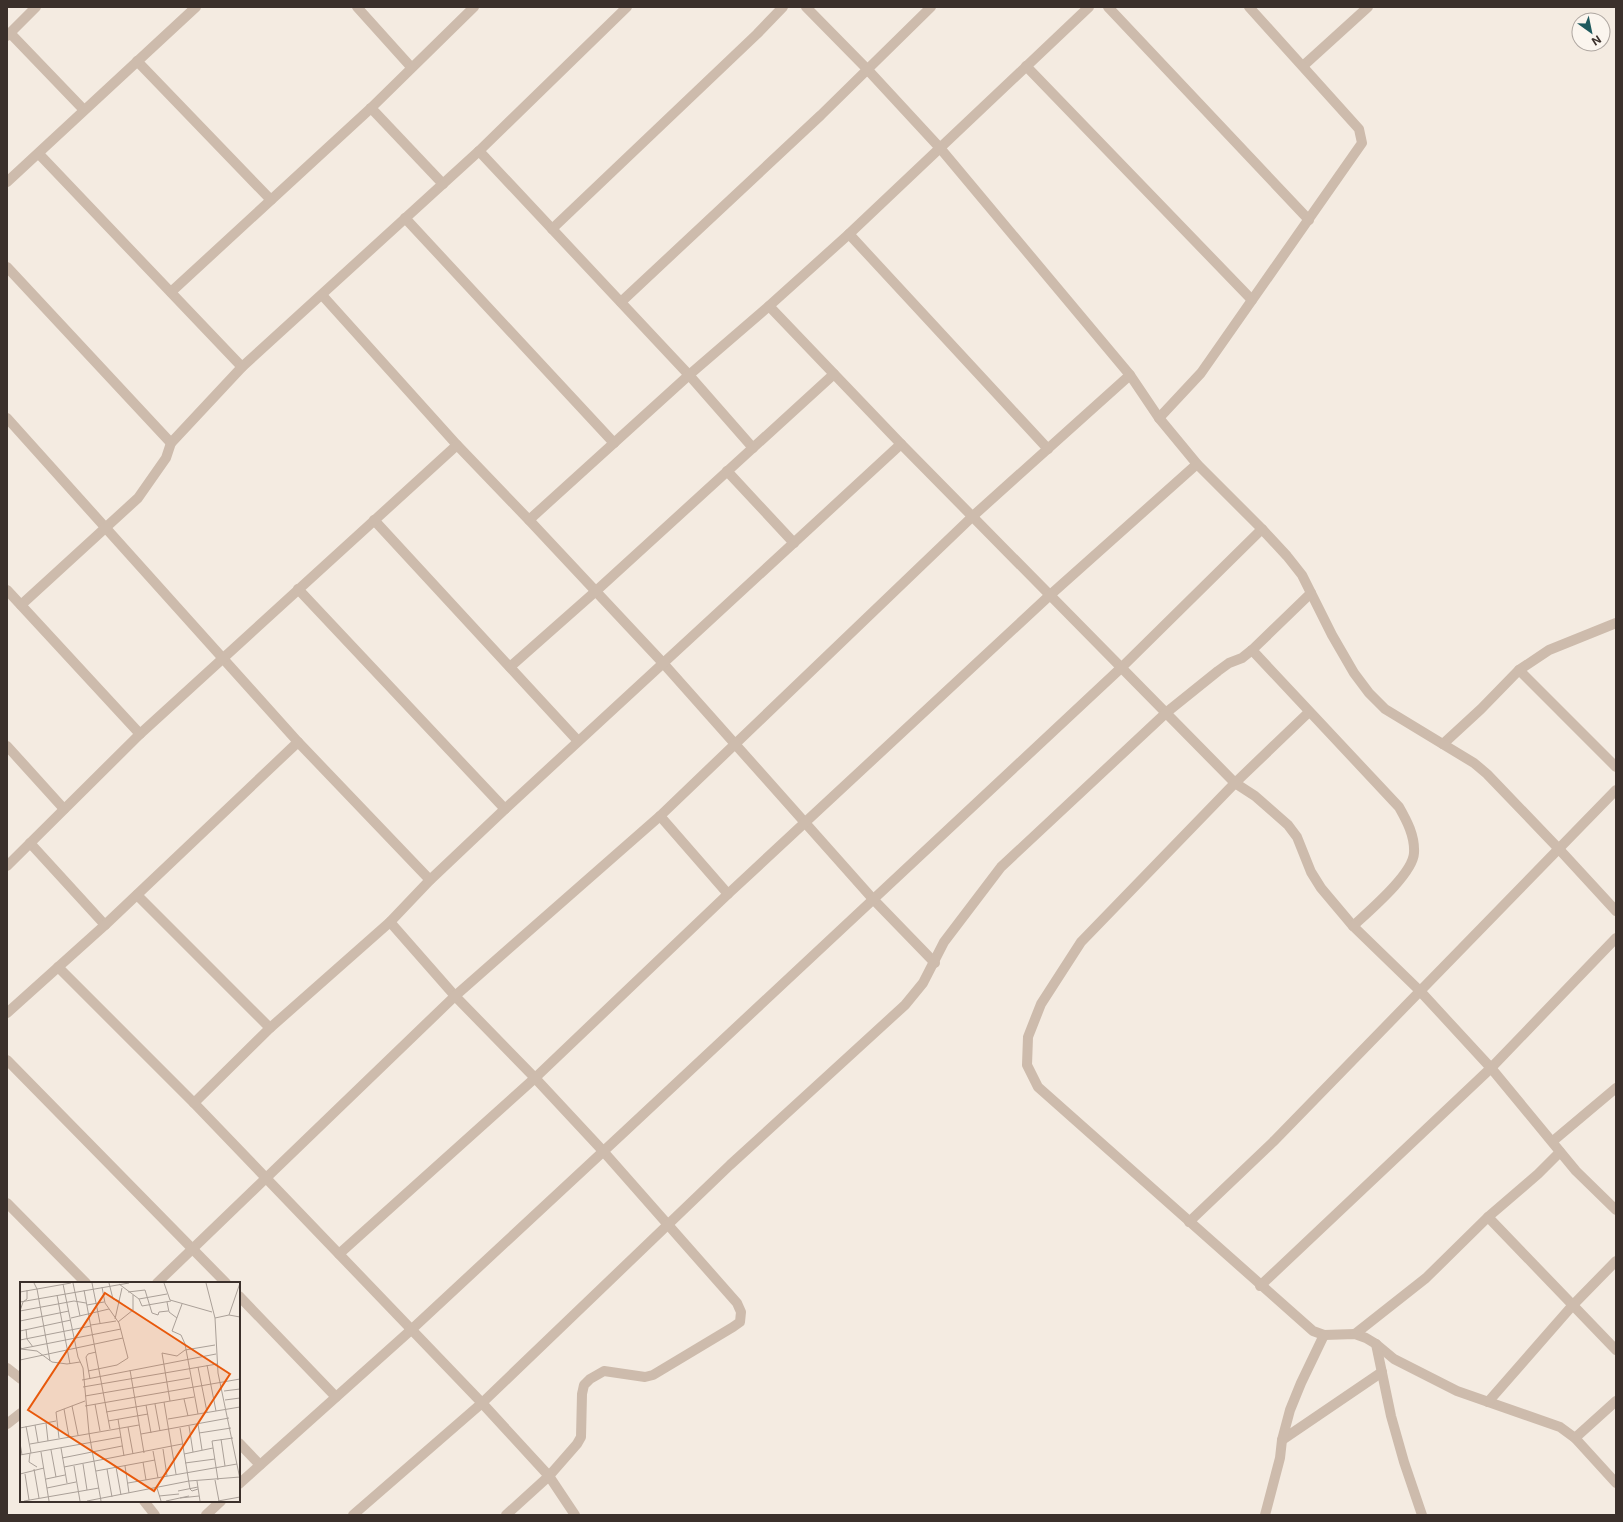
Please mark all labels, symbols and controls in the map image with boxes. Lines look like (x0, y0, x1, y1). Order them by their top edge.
north arrow (1571, 12, 1611, 52)
text: N (1589, 32, 1604, 49)
inset map (20, 1282, 240, 1502)

